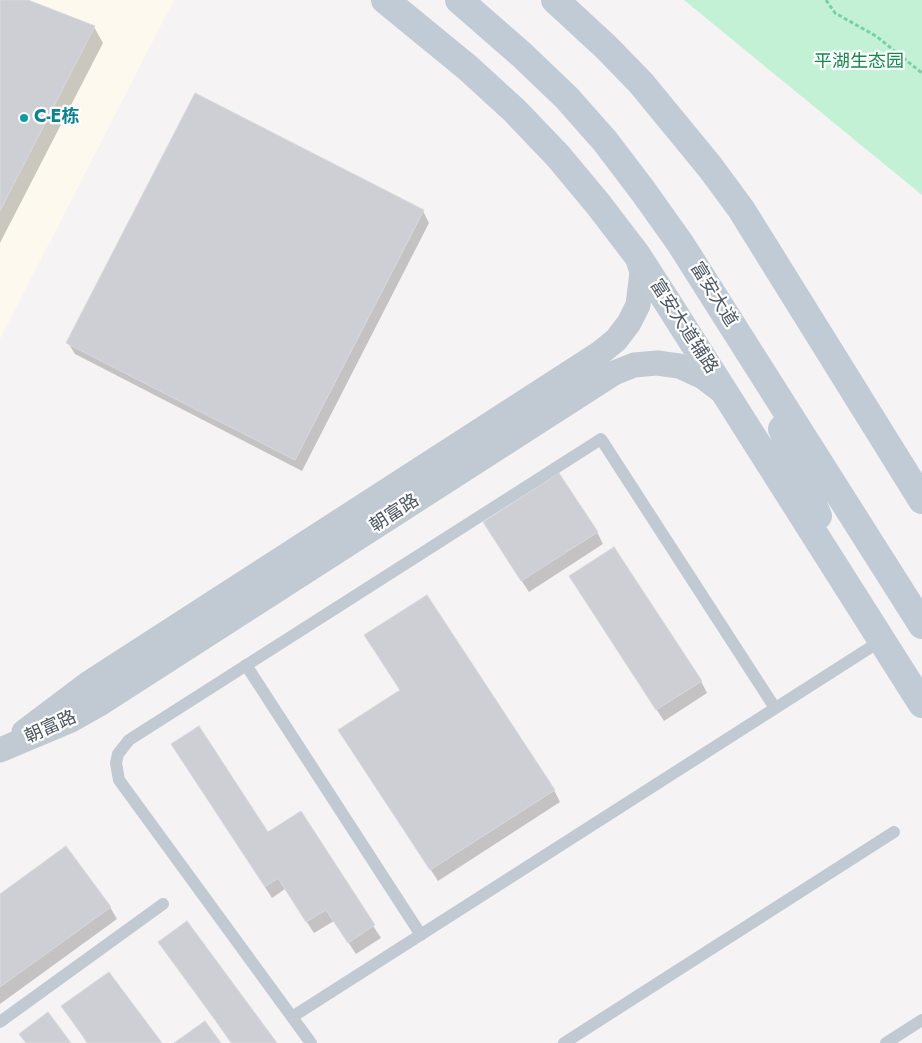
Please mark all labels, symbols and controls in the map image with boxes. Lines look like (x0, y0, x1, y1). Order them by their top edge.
park label: 平湖生态园 (814, 52, 904, 74)
place label: C-E栋 (34, 107, 79, 129)
marker: C-E栋 (18, 112, 30, 124)
street label: 富安大道 (685, 259, 741, 331)
street label: 富安大道辅路 (645, 276, 721, 378)
street label: 朝富路 (366, 490, 424, 538)
street label: 朝富路 (22, 707, 80, 749)

